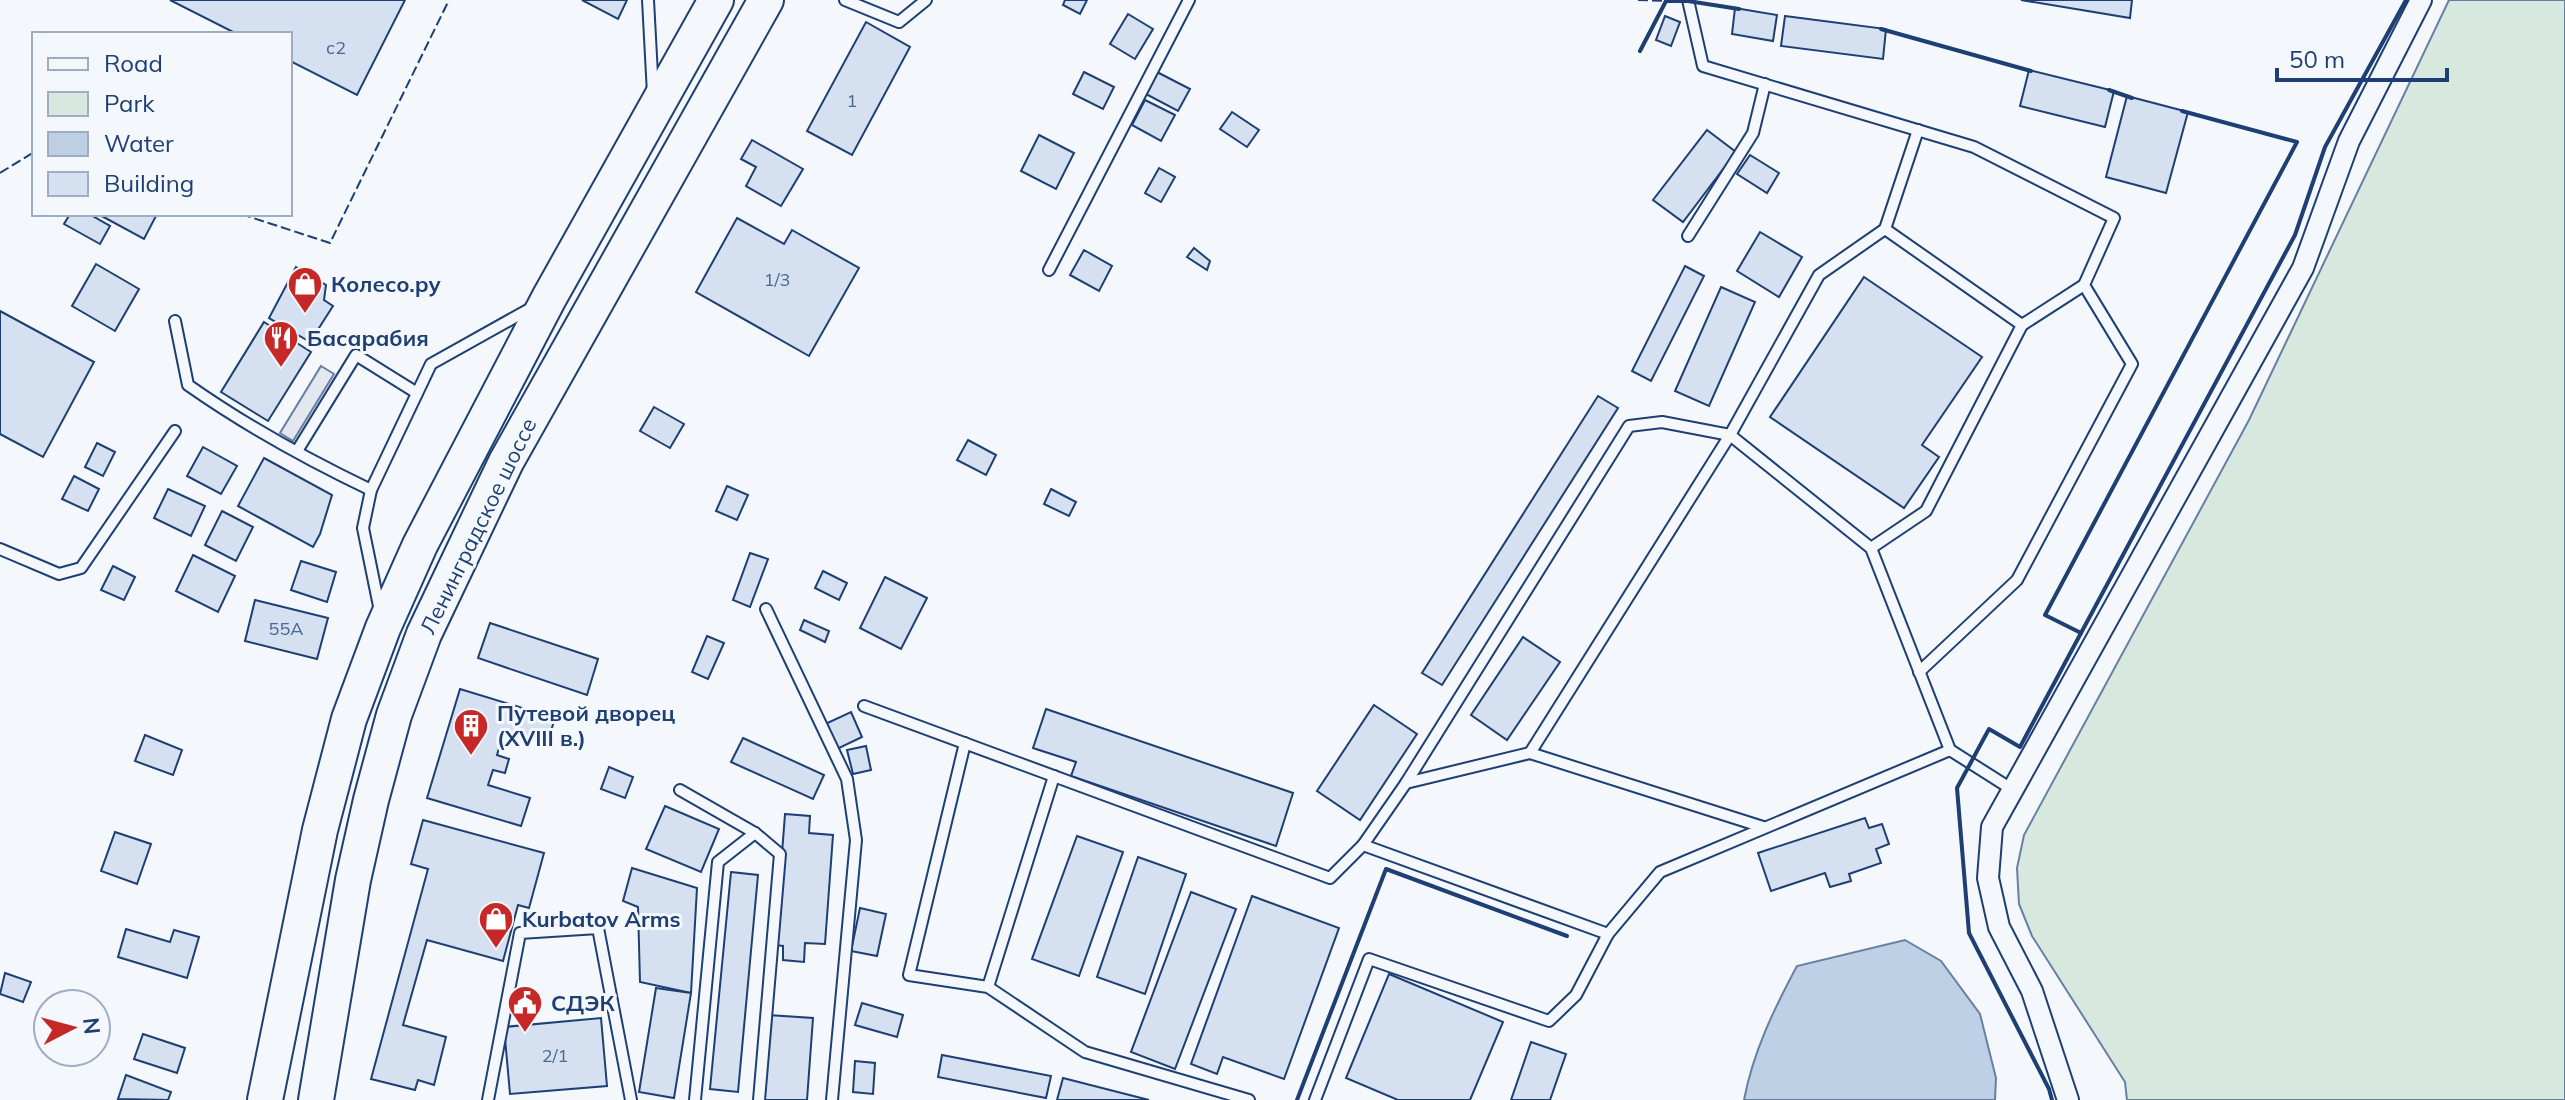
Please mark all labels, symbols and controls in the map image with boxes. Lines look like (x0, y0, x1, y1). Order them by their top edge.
legend (32, 32, 292, 216)
scale bar (2277, 32, 2447, 82)
house number: с2 (326, 36, 346, 59)
text: 50 m (2289, 44, 2345, 74)
text: Road (104, 48, 163, 78)
text: Park (104, 88, 155, 118)
house number: 1 (847, 89, 857, 112)
text: Water (104, 128, 174, 158)
text: Building (104, 168, 194, 198)
shop icon: Колесо.ру (286, 265, 324, 315)
house number: 1/3 (764, 268, 790, 291)
place label: Колесо.ру (331, 270, 442, 298)
restaurant icon: Басарабия (262, 319, 300, 369)
place label: Басарабия (307, 324, 429, 352)
street label: Ленинградское шоссе (413, 413, 543, 639)
house number: 55А (269, 617, 303, 640)
place label: Путевой дворец (XVIII в.) (497, 699, 675, 752)
building icon: Путевой дворец (XVIII в.) (452, 707, 490, 757)
shop icon: Kurbatov Arms (477, 900, 515, 950)
place label: Kurbatov Arms (522, 905, 680, 933)
public building icon: СДЭК (506, 984, 544, 1034)
north arrow (32, 988, 112, 1068)
place label: СДЭК (551, 989, 615, 1017)
text: N (77, 1016, 107, 1036)
house number: 2/1 (542, 1044, 568, 1067)

